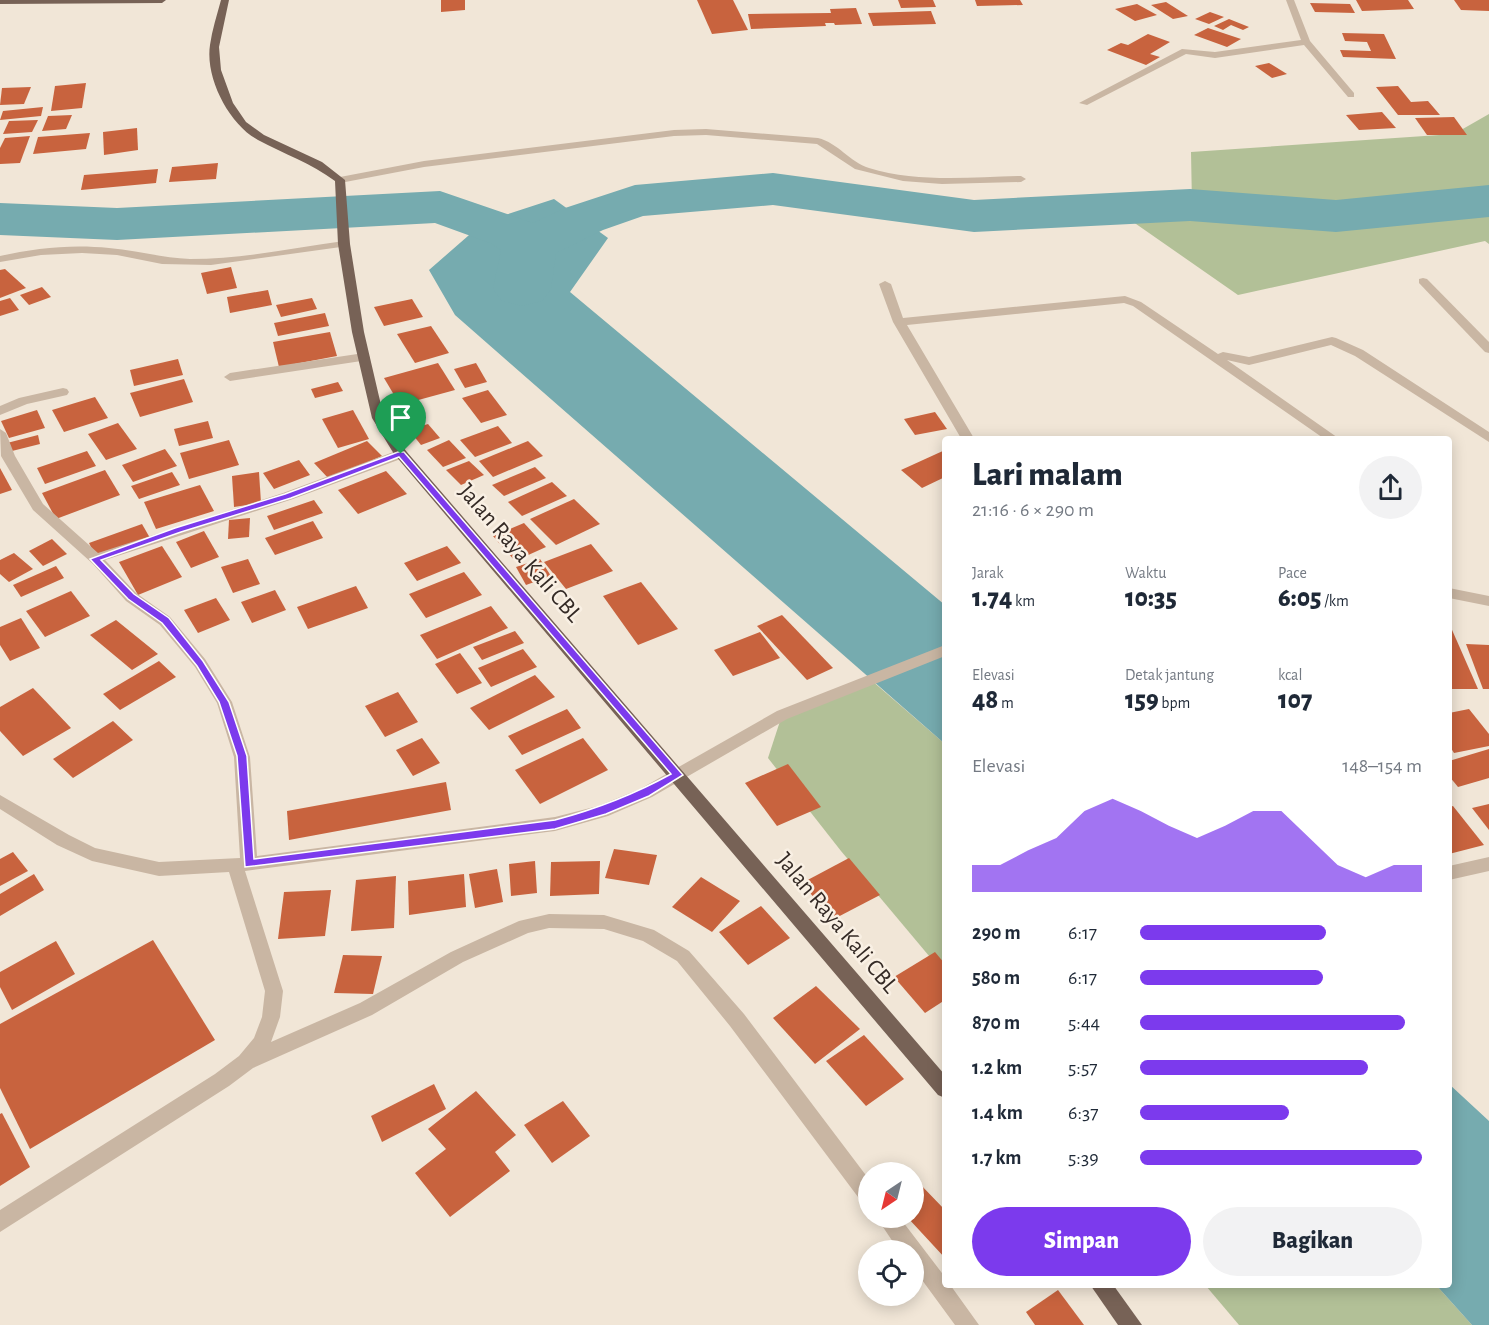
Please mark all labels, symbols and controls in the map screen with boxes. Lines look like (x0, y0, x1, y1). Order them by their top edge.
pin (375, 392, 426, 454)
icon: arrive (384, 401, 417, 434)
button: share (1359, 456, 1422, 519)
text: Lari malam (972, 459, 1123, 492)
street label: Jalan Raya Kali CBL (454, 479, 586, 627)
text: 21:16 · 6 × 290 m (972, 500, 1094, 520)
text: Jarak (972, 565, 1004, 581)
text: Waktu (1125, 565, 1166, 581)
text: Pace (1278, 565, 1307, 581)
text: 1.74 (972, 585, 1012, 611)
text: 10:35 (1125, 585, 1177, 611)
text: 6:05 (1278, 585, 1322, 611)
text: km (1012, 593, 1035, 609)
text: /km (1322, 593, 1349, 609)
text: Elevasi (972, 667, 1015, 683)
text: Detak jantung (1125, 667, 1214, 683)
text: kcal (1278, 667, 1302, 683)
text: 48 (972, 687, 998, 713)
text: 159 (1125, 687, 1159, 713)
text: 107 (1278, 687, 1312, 713)
text: m (998, 695, 1014, 711)
text: bpm (1159, 695, 1190, 711)
text: Elevasi (972, 756, 1025, 776)
text: 148–154 m (1342, 756, 1422, 776)
street label: Jalan Raya Kali CBL (772, 848, 902, 998)
text: 290 m (972, 923, 1021, 943)
text: 6:17 (1068, 923, 1097, 943)
text: 580 m (972, 968, 1020, 988)
text: 6:17 (1068, 968, 1097, 988)
text: 870 m (972, 1013, 1020, 1033)
text: 5:44 (1068, 1013, 1100, 1033)
text: 1.2 km (972, 1058, 1022, 1078)
text: 5:57 (1068, 1058, 1098, 1078)
text: 1.4 km (972, 1103, 1023, 1123)
text: 6:37 (1068, 1103, 1099, 1123)
text: 1.7 km (972, 1148, 1021, 1168)
text: 5:39 (1068, 1148, 1099, 1168)
north arrow (858, 1162, 924, 1228)
map controls (858, 1162, 924, 1306)
button: Simpan (972, 1207, 1191, 1276)
button: Bagikan (1203, 1207, 1422, 1276)
button: locate (858, 1240, 924, 1306)

